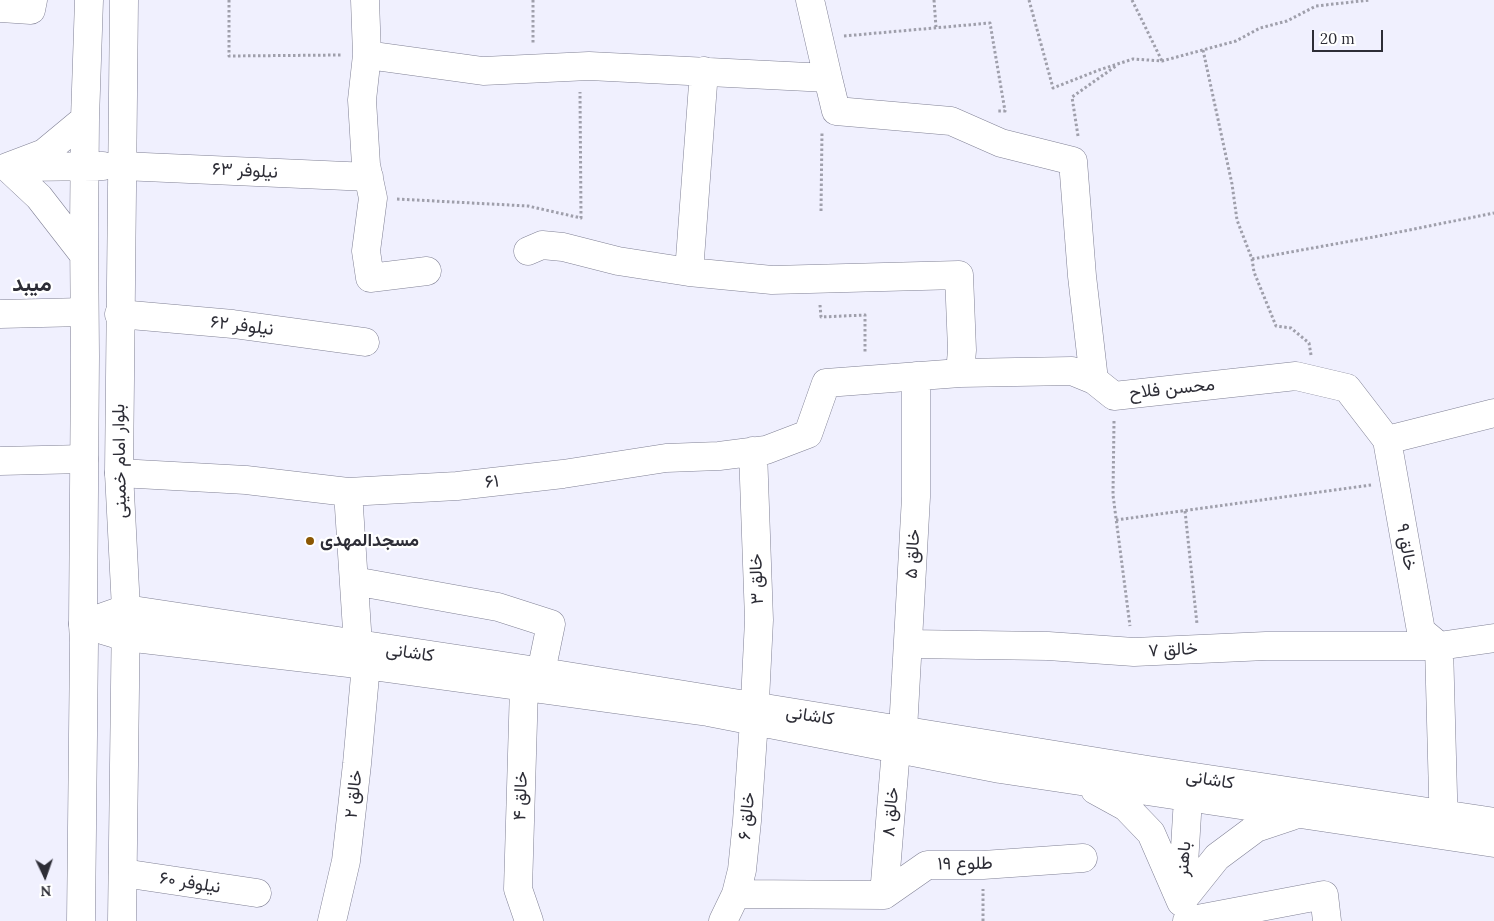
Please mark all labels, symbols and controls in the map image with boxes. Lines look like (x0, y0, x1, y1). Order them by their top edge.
scale bar (1314, 20, 1385, 52)
text: 20 m (1320, 29, 1355, 48)
street label: نیلوفر ۶۳ (212, 158, 278, 184)
district label: میبد (12, 272, 52, 298)
street label: نیلوفر ۶۲ (209, 311, 275, 341)
street label: محسن فلاح (1128, 374, 1216, 404)
street label: بلوار امام خمینی (108, 403, 132, 519)
street label: ۶۱ (484, 471, 500, 493)
street label: خالق ۹ (1391, 522, 1421, 572)
street label: خالق ۵ (901, 529, 925, 579)
place label: مسجدالمهدی (320, 530, 419, 552)
marker: مسجدالمهدی (304, 535, 316, 547)
street label: خالق ۳ (745, 553, 769, 605)
street label: خالق ۷ (1148, 638, 1198, 662)
street label: کاشانی (385, 639, 435, 667)
street label: کاشانی (784, 702, 836, 730)
street label: کاشانی (1184, 766, 1236, 794)
street label: خالق ۲ (341, 769, 367, 819)
street label: خالق ۴ (509, 771, 533, 821)
street label: خالق ۸ (878, 786, 904, 838)
street label: خالق ۶ (734, 791, 760, 841)
street label: باهنر (1172, 841, 1196, 877)
north arrow (20, 851, 70, 901)
street label: طلوع ۱۹ (937, 853, 993, 875)
street label: نیلوفر ۶۰ (158, 868, 222, 898)
text: N (40, 882, 52, 900)

